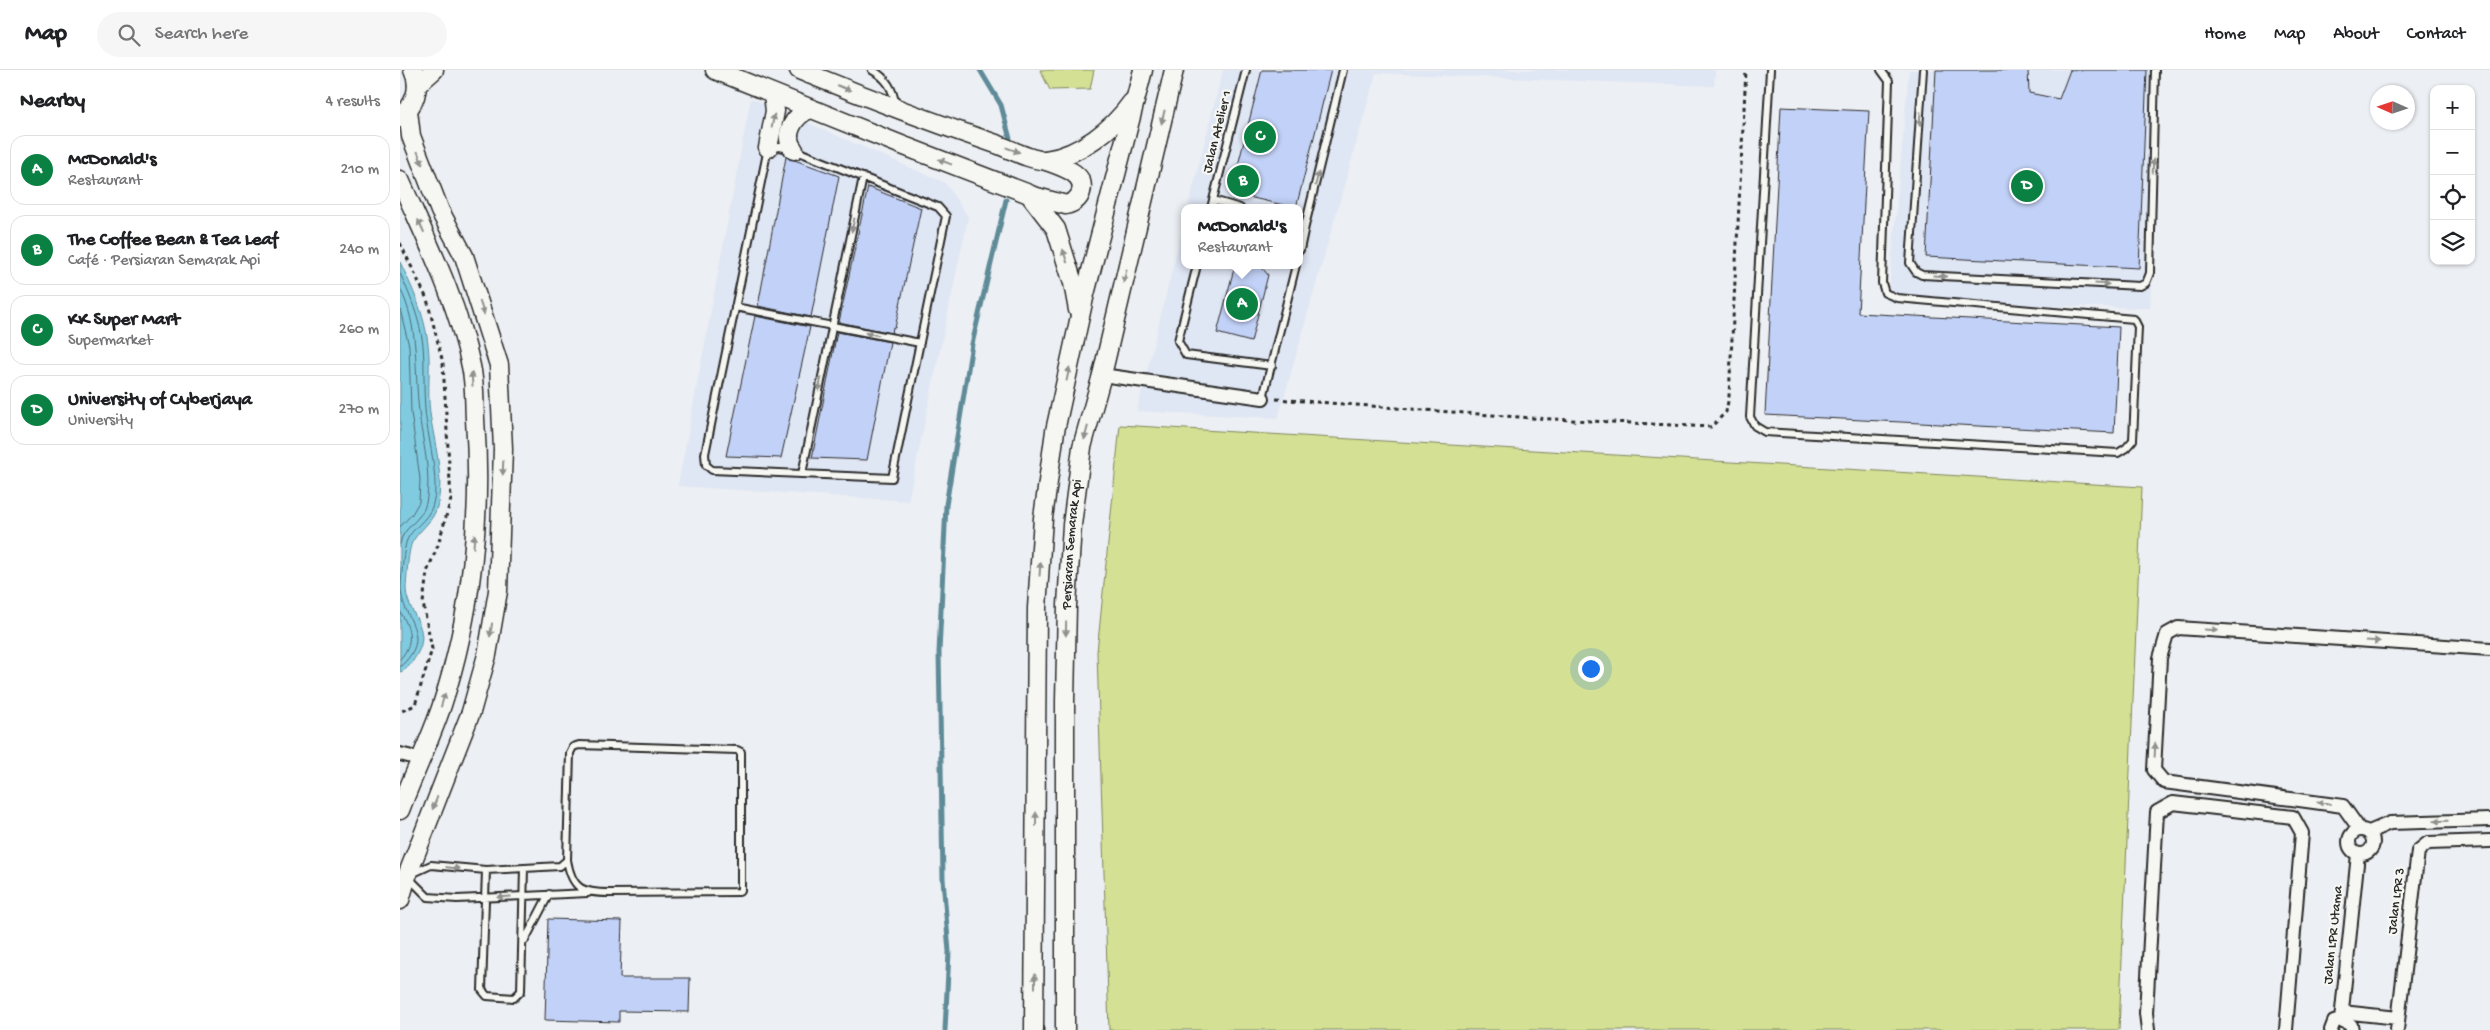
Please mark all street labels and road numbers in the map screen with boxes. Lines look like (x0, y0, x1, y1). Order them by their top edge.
street label: Jalan Atelier 1 (1200, 89, 1236, 175)
street label: Persiaran Semarak Api (1058, 478, 1086, 611)
street label: Jalan LPR 3 (2384, 867, 2410, 935)
street label: Jalan LPR Utama (2320, 884, 2348, 985)

